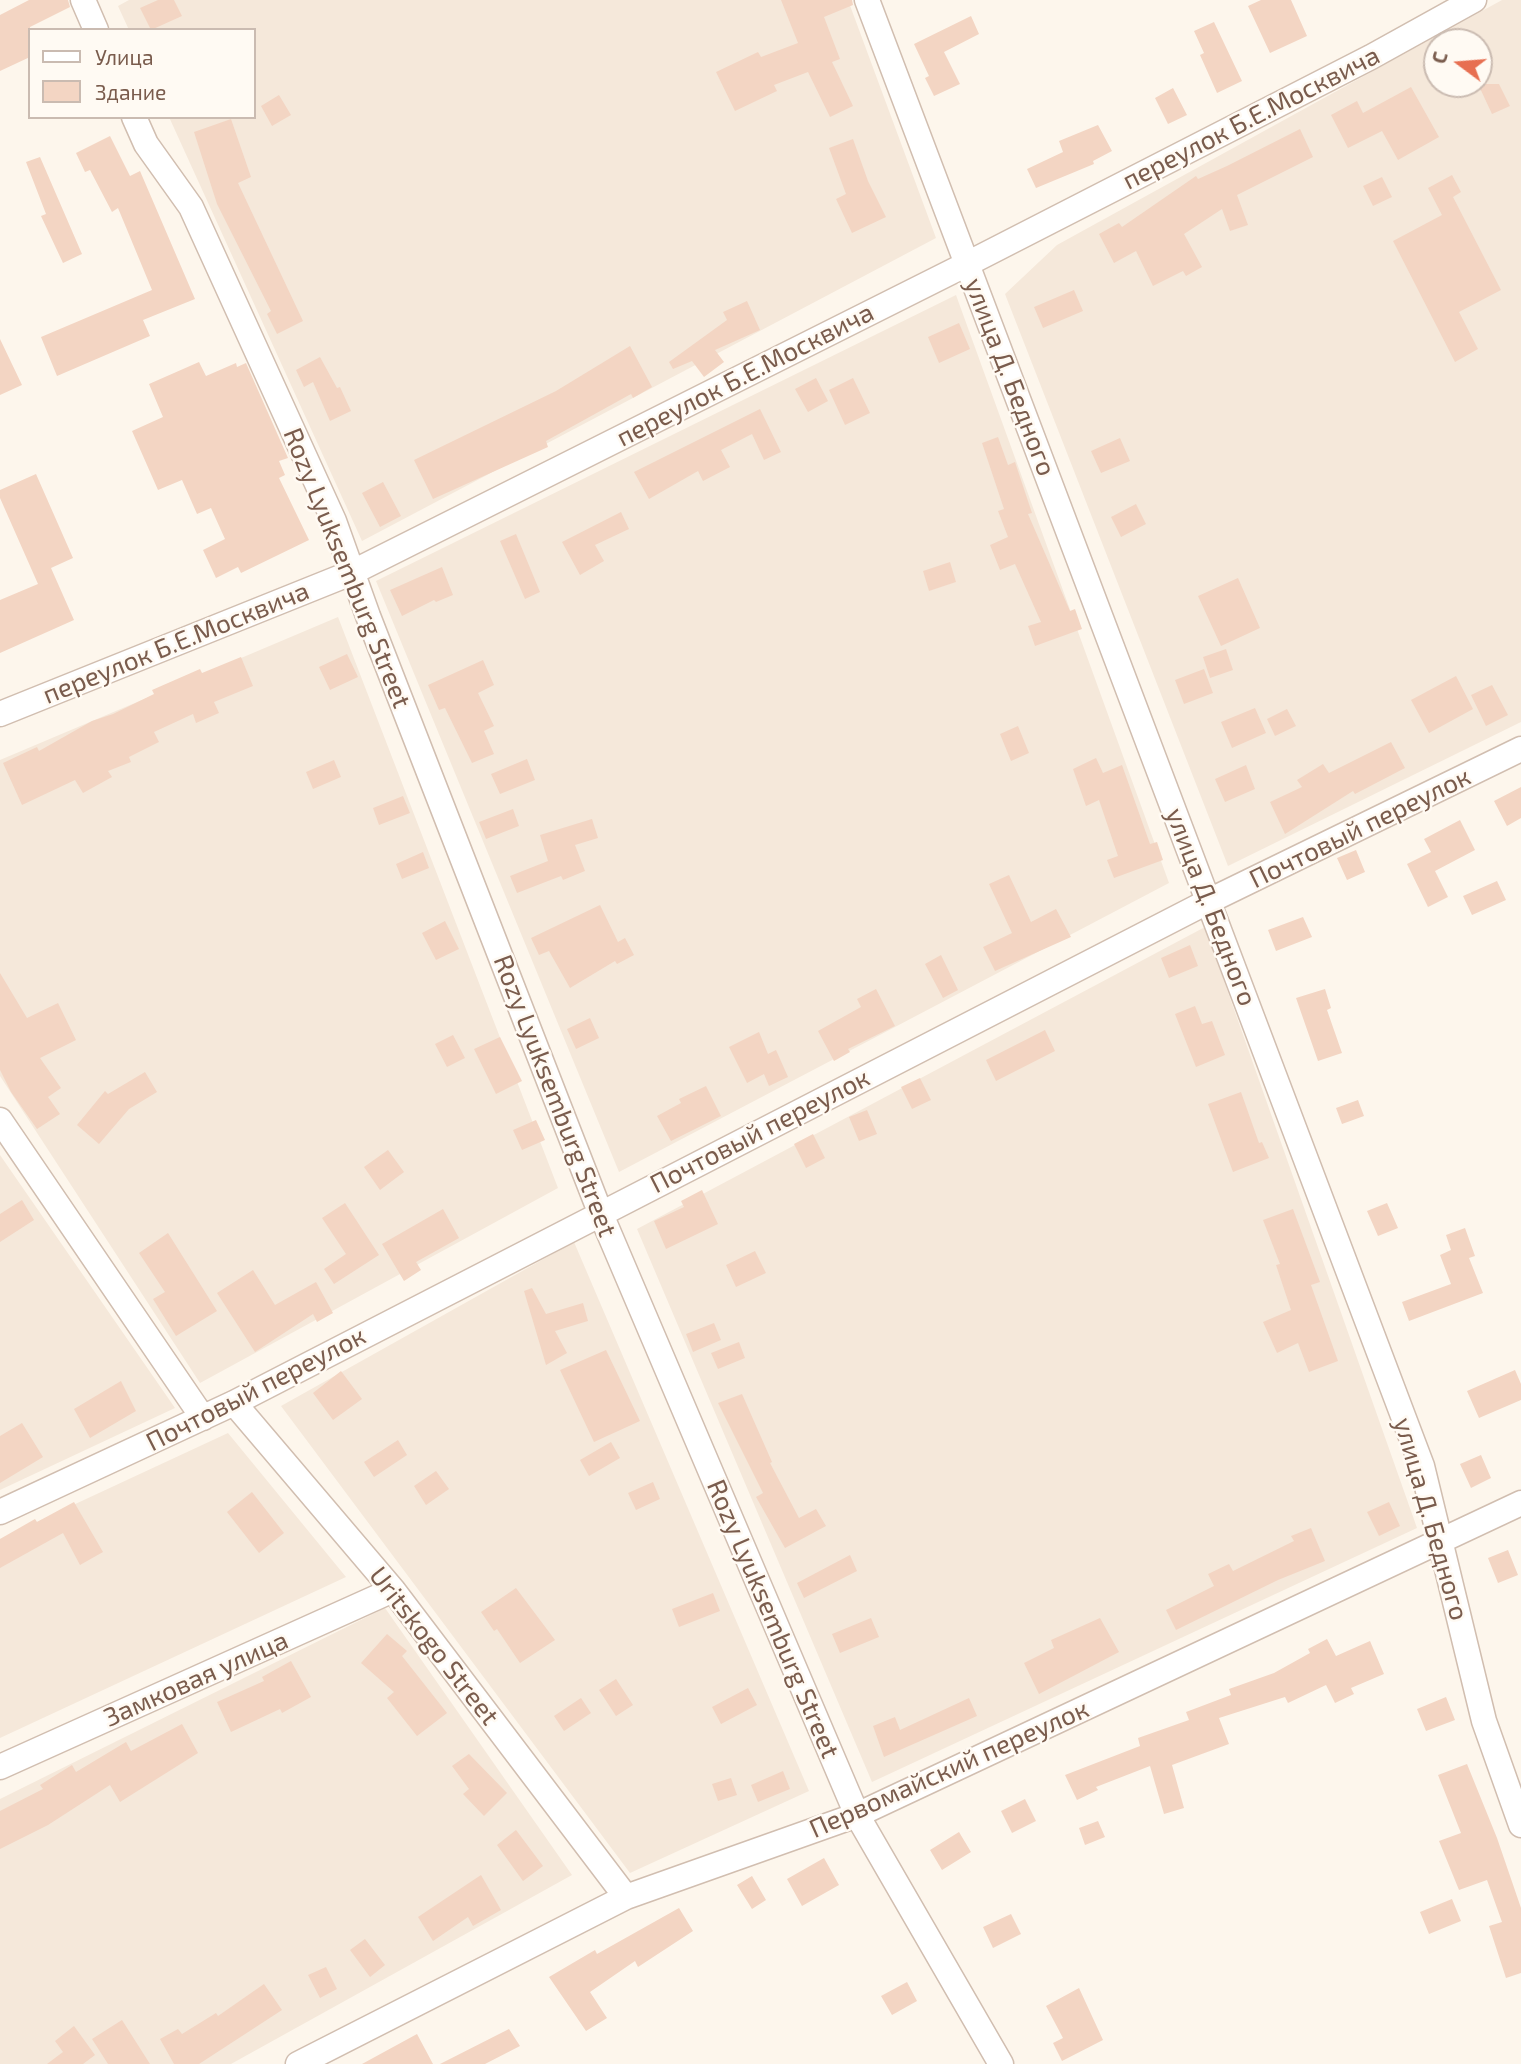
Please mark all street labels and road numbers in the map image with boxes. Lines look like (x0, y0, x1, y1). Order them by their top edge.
street label: переулок Б.Е.Москвича (1117, 40, 1385, 196)
street label: улица Д. Бедного (958, 274, 1062, 480)
street label: переулок Б.Е.Москвича (611, 297, 879, 453)
street label: Rozy Lyuksemburg Street (276, 423, 418, 713)
street label: переулок Б.Е.Москвича (38, 575, 314, 711)
street label: Почтовый переулок (1244, 761, 1476, 895)
street label: улица Д. Бедного (1159, 804, 1263, 1010)
street label: Rozy Lyuksemburg Street (487, 951, 623, 1241)
street label: Почтовый переулок (645, 1062, 875, 1200)
street label: Почтовый переулок (141, 1320, 371, 1458)
street label: улица Д. Бедного (1387, 1414, 1475, 1624)
street label: Rozy Lyuksemburg Street (700, 1475, 846, 1763)
street label: Uritskogo Street (363, 1561, 505, 1731)
street label: Замковая улица (99, 1624, 293, 1734)
street label: Первомайский переулок (805, 1693, 1093, 1845)

